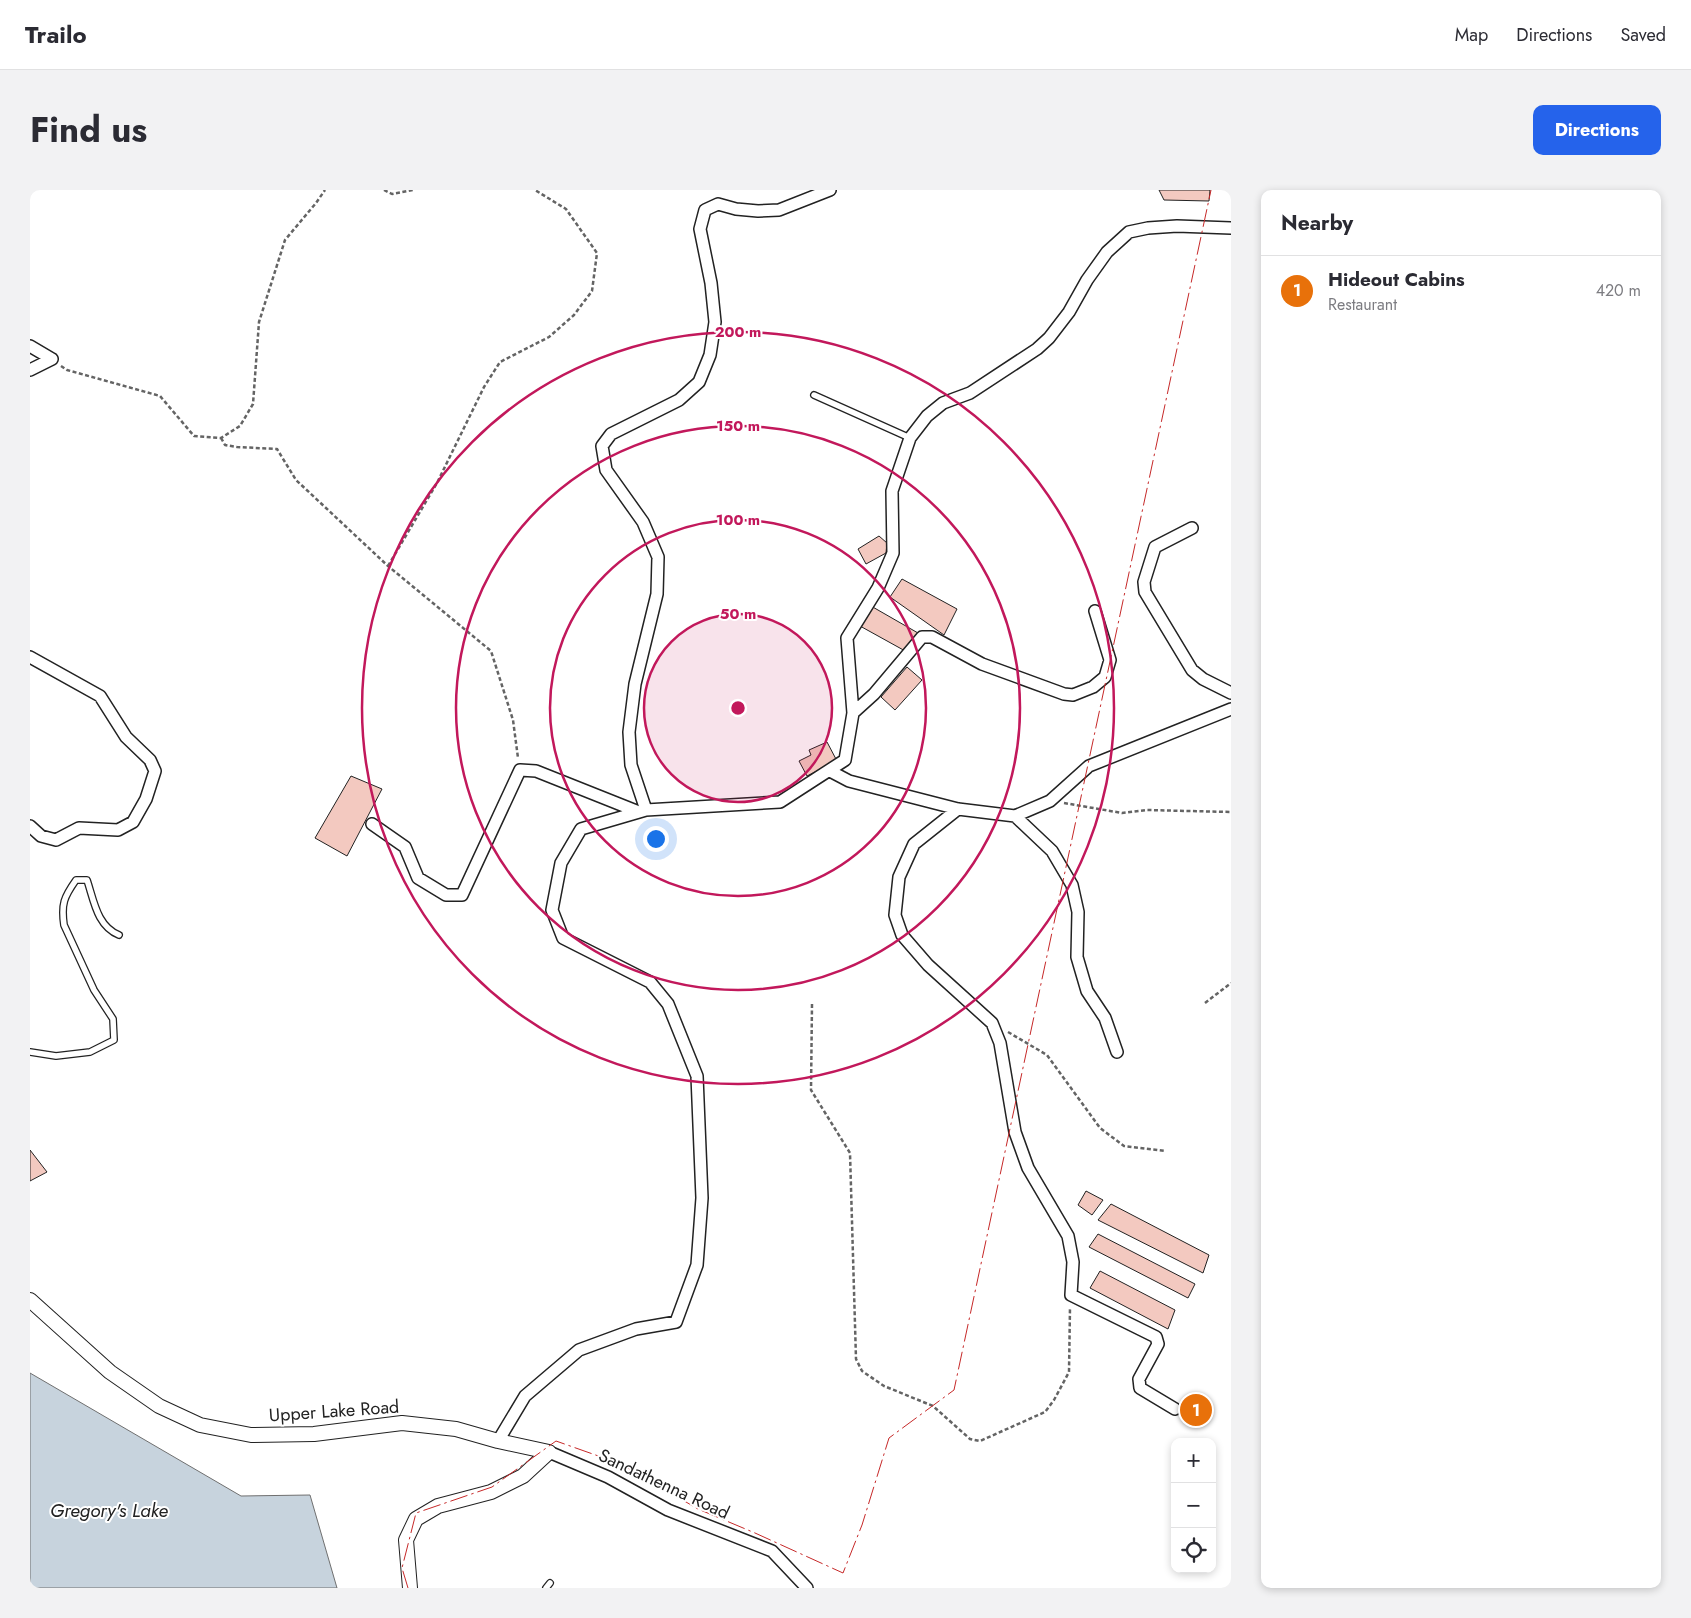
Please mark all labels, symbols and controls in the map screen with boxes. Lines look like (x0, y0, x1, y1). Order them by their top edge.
text: Trailo (25, 17, 87, 52)
text: Map (1455, 22, 1488, 48)
text: Directions (1516, 22, 1592, 48)
text: Saved (1620, 22, 1666, 48)
text: Find us (30, 105, 147, 155)
button: Directions (1533, 105, 1661, 155)
text: Nearby (1281, 208, 1353, 238)
text: Hideout Cabins (1328, 266, 1465, 293)
text: 1 (1293, 279, 1301, 302)
text: 420 m (1596, 279, 1641, 302)
text: Restaurant (1328, 293, 1397, 316)
text: 200 m (715, 321, 761, 343)
text: 150 m (716, 415, 760, 437)
text: 100 m (716, 509, 760, 531)
text: 50 m (720, 603, 756, 625)
centre of rings (729, 699, 747, 717)
your location (643, 826, 669, 852)
pin: 1 (1180, 1391, 1212, 1429)
street label: Upper Lake Road (268, 1393, 400, 1429)
map controls (1171, 1438, 1216, 1573)
button: + (1171, 1438, 1216, 1483)
street label: Sandathenna Road (594, 1442, 734, 1526)
button: − (1171, 1483, 1216, 1528)
water label: Gregory's Lake (50, 1497, 169, 1524)
button: locate (1171, 1528, 1216, 1573)

